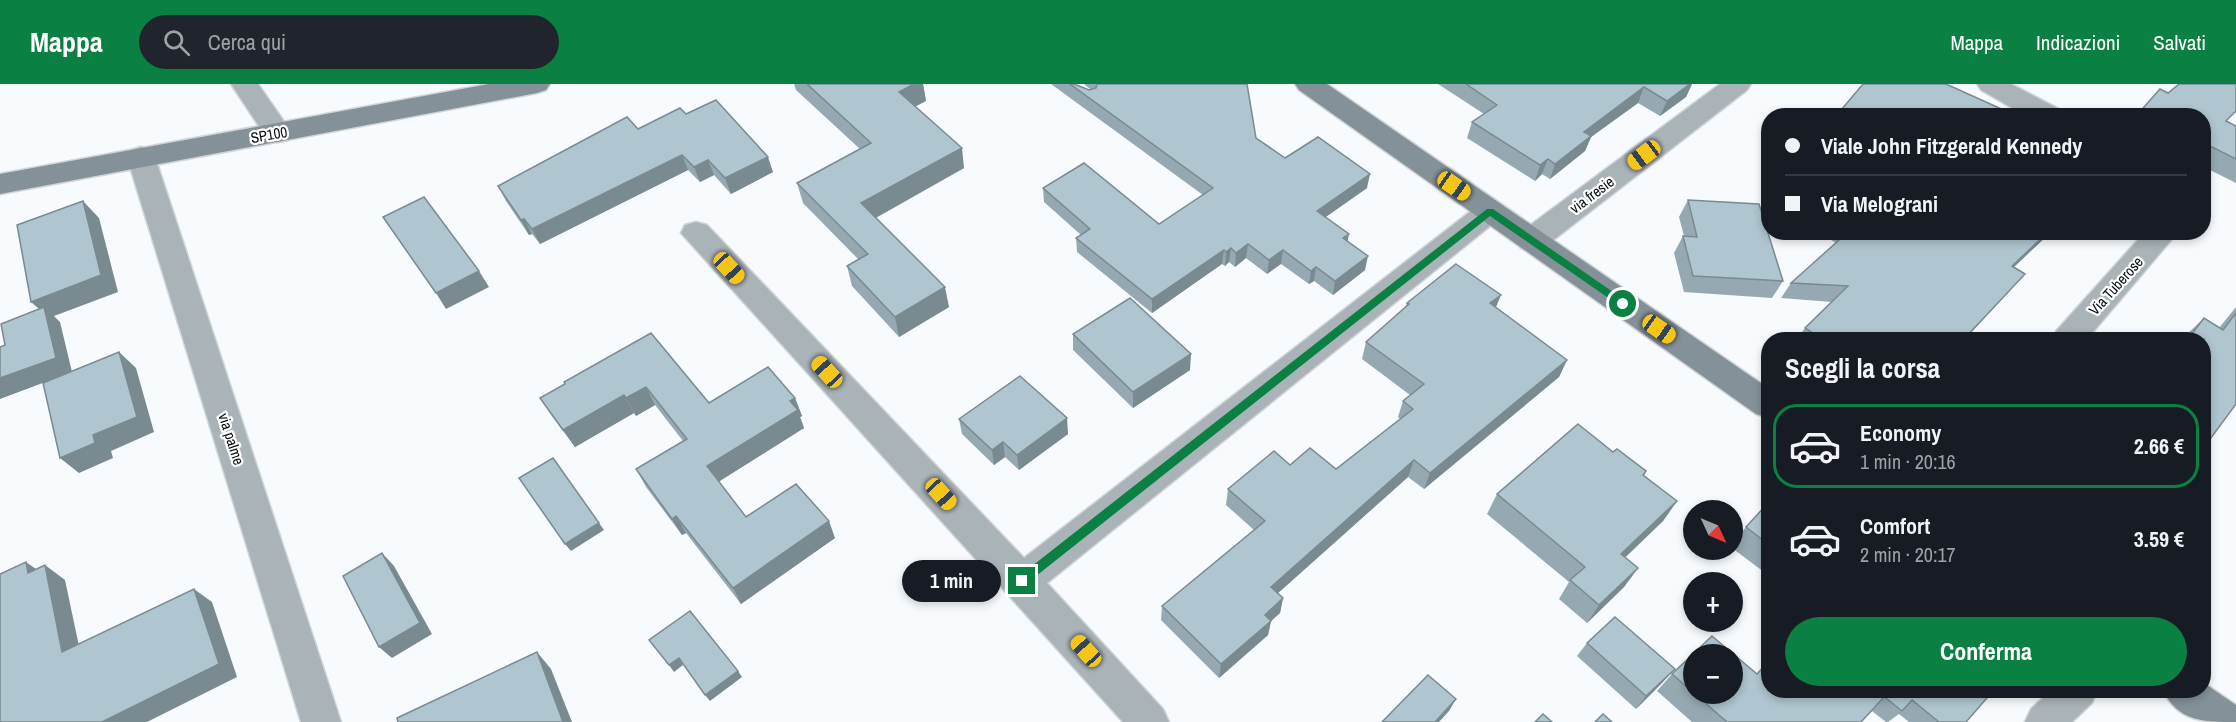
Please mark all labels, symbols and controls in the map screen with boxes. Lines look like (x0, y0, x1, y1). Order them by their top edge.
search box (139, 15, 559, 69)
text: Mappa (30, 23, 103, 61)
icon: search (160, 26, 193, 59)
text: Cerca qui (208, 27, 286, 57)
text: Mappa (1950, 28, 2003, 57)
text: Indicazioni (2036, 28, 2120, 57)
text: Salvati (2153, 28, 2206, 57)
street label: SP100 (249, 121, 289, 148)
text: Viale John Fitzgerald Kennedy (1821, 131, 2082, 161)
car (1624, 137, 1664, 173)
car (1434, 168, 1474, 204)
street label: via fresie (1565, 171, 1618, 218)
text: Via Melograni (1821, 189, 1938, 219)
car (710, 249, 748, 287)
street label: Via Tuberose (2084, 252, 2148, 320)
route start (1609, 290, 1636, 317)
car (1639, 311, 1679, 347)
text: Scegli la corsa (1785, 350, 1940, 386)
car (808, 353, 846, 391)
street label: via palme (213, 410, 250, 468)
text: Economy (1860, 418, 1941, 448)
icon: car (1788, 419, 1842, 473)
text: 2.66 € (2134, 431, 2184, 461)
text: 1 min · 20:16 (1860, 448, 1956, 475)
car (922, 475, 960, 513)
north arrow (1683, 500, 1743, 560)
map controls (1683, 500, 1743, 704)
text: Comfort (1860, 511, 1930, 541)
icon: car (1788, 512, 1842, 566)
text: 3.59 € (2134, 524, 2184, 554)
text: 2 min · 20:17 (1860, 541, 1956, 568)
callout: 1 min (902, 560, 1001, 602)
text: 1 min (930, 567, 973, 594)
route end (1008, 567, 1035, 594)
button: + (1683, 572, 1743, 632)
button: Conferma (1785, 617, 2187, 686)
car (1067, 632, 1105, 670)
button: − (1683, 644, 1743, 704)

